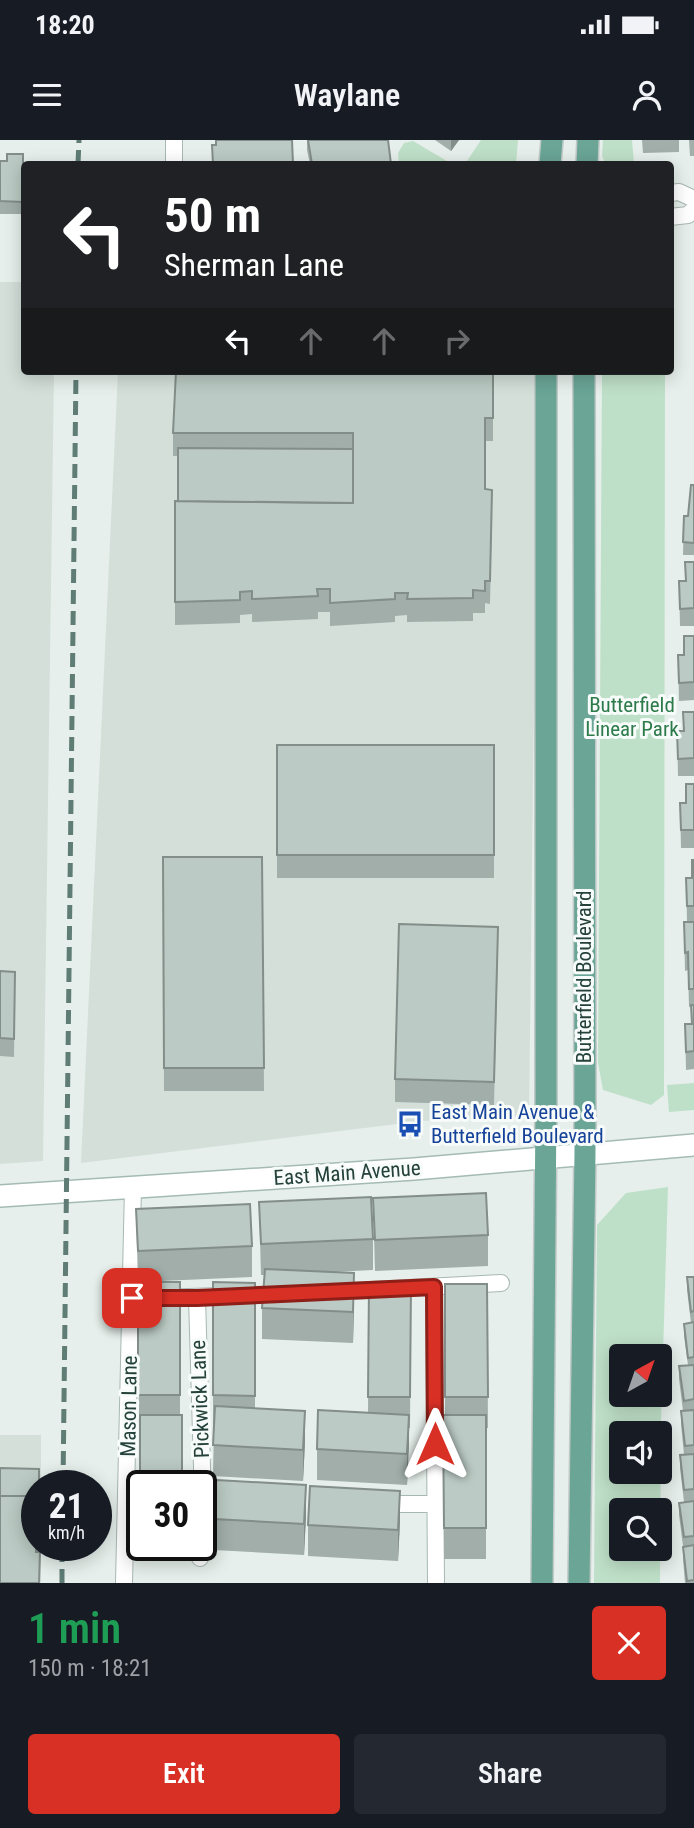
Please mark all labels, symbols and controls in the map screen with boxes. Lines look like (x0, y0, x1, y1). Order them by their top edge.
text: 18:20 (35, 10, 95, 40)
icon: menu (28, 76, 66, 114)
text: Waylane (294, 76, 400, 114)
icon: person (628, 76, 666, 114)
text: 50 m (164, 187, 261, 244)
icon: left (49, 189, 140, 280)
text: Sherman Lane (164, 246, 344, 284)
icon: left (219, 322, 257, 360)
icon: ahead (292, 322, 330, 360)
icon: ahead (365, 322, 403, 360)
icon: right (438, 322, 476, 360)
park label: Butterfield Linear Park (585, 693, 679, 741)
street label: Butterfield Boulevard (572, 891, 596, 1063)
place label: East Main Avenue & Butterfield Boulevard (431, 1100, 604, 1148)
bus stop icon: East Main Avenue & Butterfield Boulevard (395, 1109, 425, 1139)
street label: East Main Avenue (273, 1156, 421, 1190)
pin (102, 1268, 162, 1328)
icon: arrive (113, 1279, 151, 1317)
street label: Pickwick Lane (186, 1339, 214, 1458)
north arrow (609, 1344, 672, 1407)
map controls (609, 1344, 672, 1561)
street label: Mason Lane (116, 1355, 142, 1457)
position arrow (398, 1407, 472, 1481)
button: sound (609, 1421, 672, 1484)
speed limit sign: 30 (126, 1470, 217, 1561)
text: 21 (49, 1486, 84, 1527)
button: search (609, 1498, 672, 1561)
text: km/h (48, 1522, 85, 1543)
text: 1 min (28, 1604, 121, 1653)
button: close (592, 1606, 666, 1680)
text: 150 m · 18:21 (28, 1655, 152, 1682)
button: Exit (28, 1734, 340, 1814)
button: Share (354, 1734, 666, 1814)

